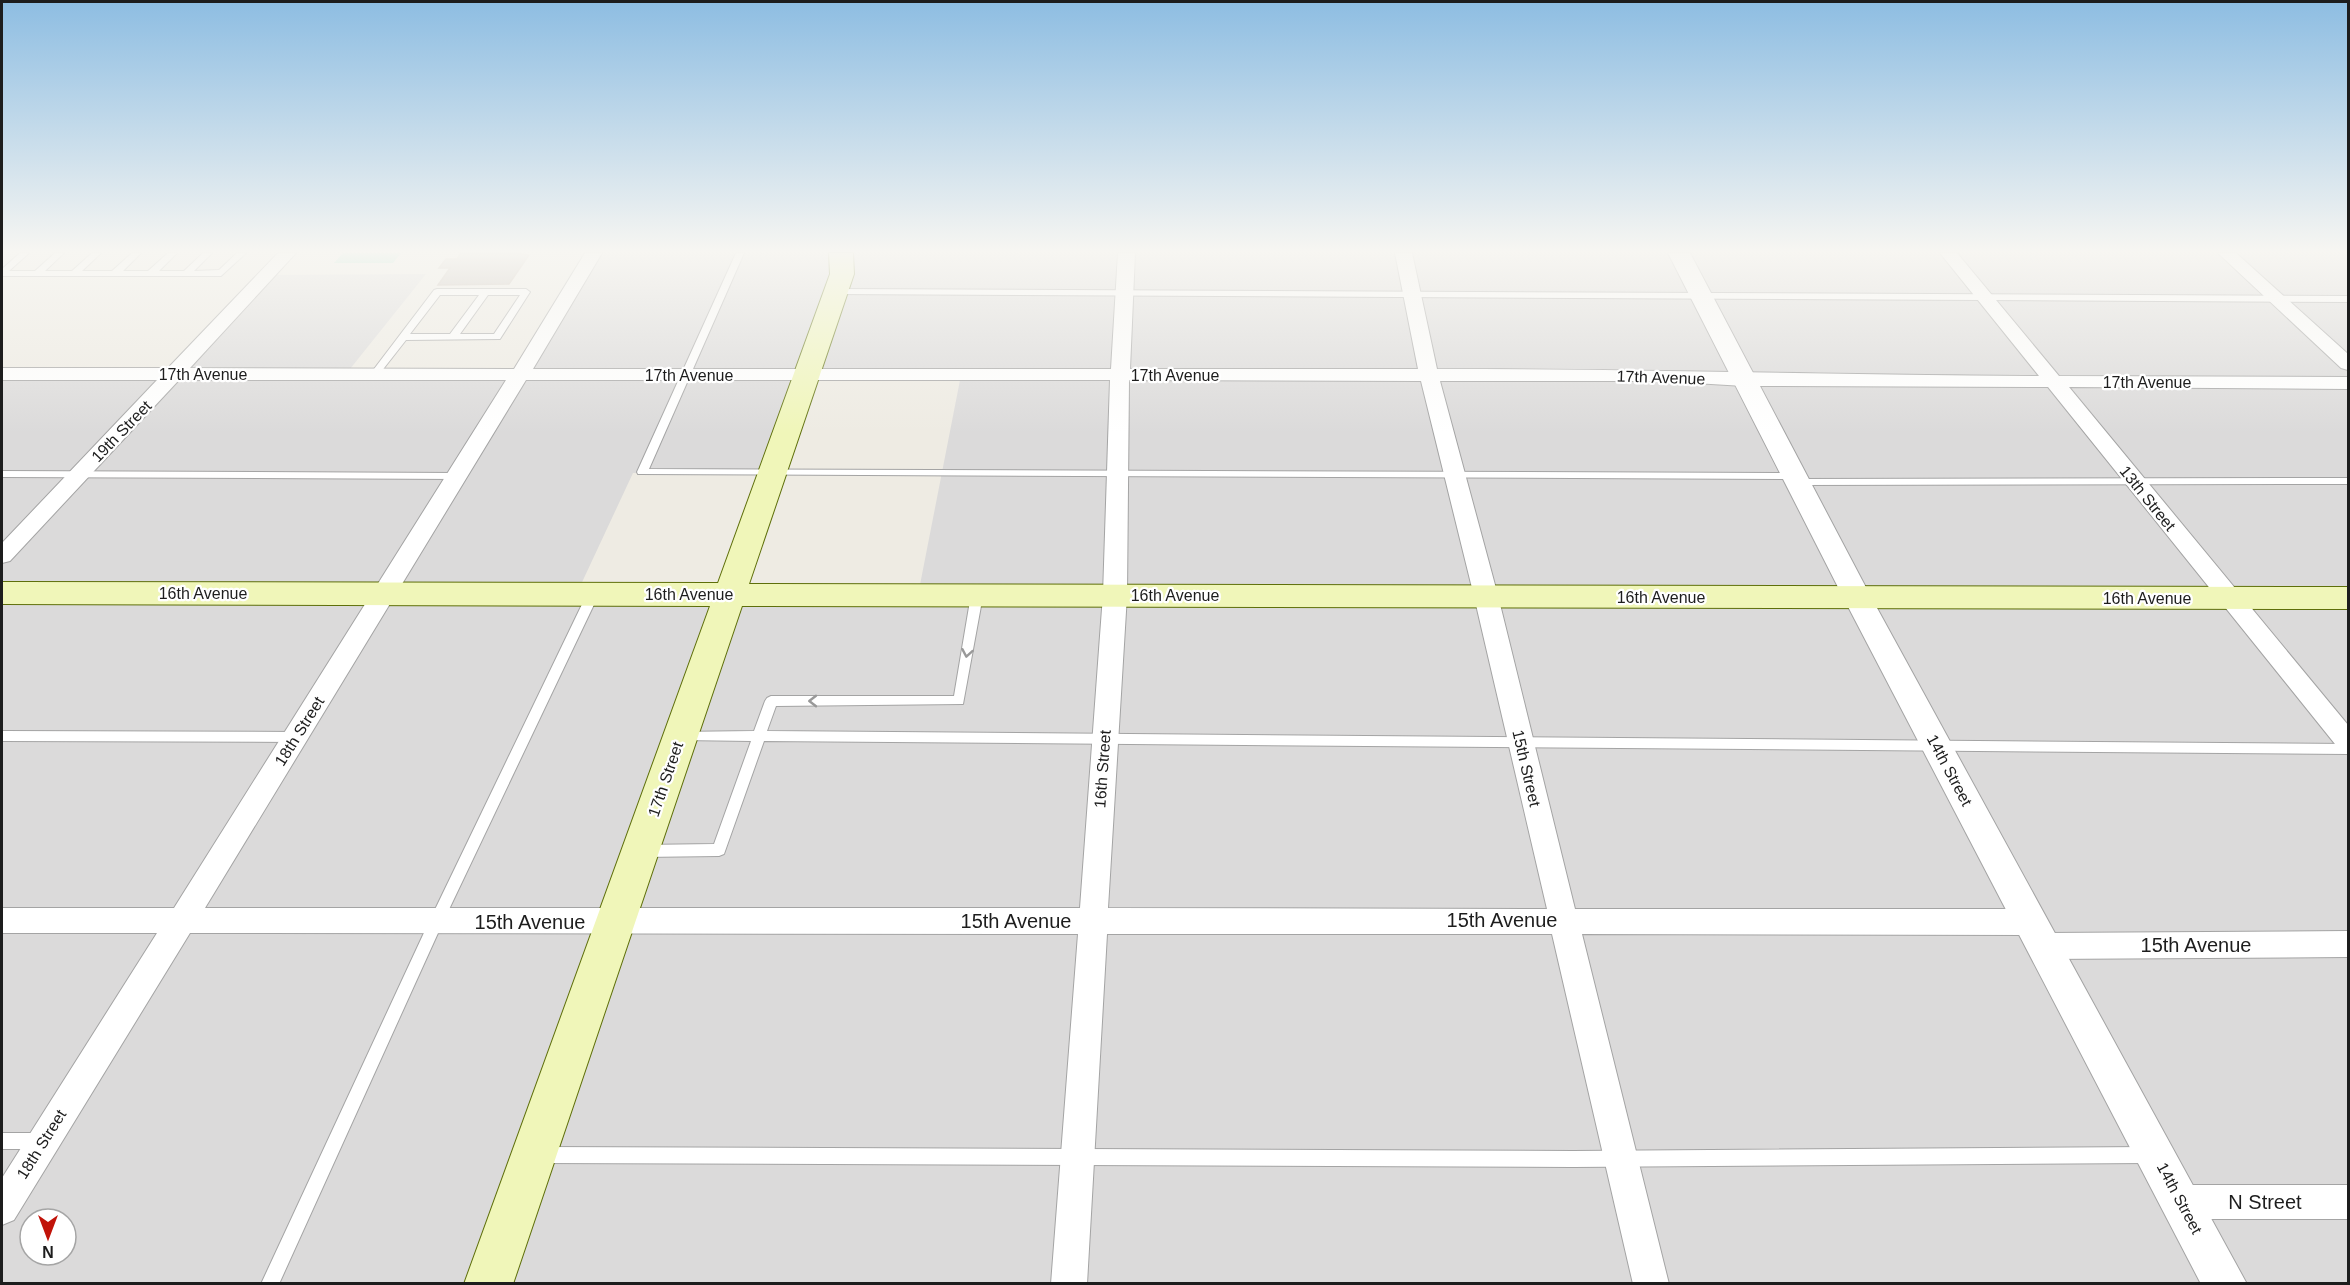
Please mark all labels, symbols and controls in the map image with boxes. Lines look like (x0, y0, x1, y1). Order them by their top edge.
street label: 17th Avenue (159, 366, 247, 383)
street label: 17th Avenue (645, 367, 733, 384)
street label: 17th Avenue (1131, 367, 1219, 384)
street label: 17th Avenue (1616, 367, 1706, 388)
street label: 17th Avenue (2103, 374, 2191, 391)
street label: 19th Street (88, 397, 155, 465)
street label: 13th Street (2116, 463, 2179, 535)
street label: 16th Avenue (159, 585, 247, 602)
street label: 16th Avenue (645, 586, 733, 603)
street label: 16th Avenue (1131, 587, 1219, 604)
street label: 16th Avenue (1617, 589, 1705, 606)
street label: 16th Avenue (2103, 590, 2191, 607)
one-way arrow (961, 647, 974, 657)
street label: 18th Street (271, 693, 328, 769)
one-way arrow (809, 695, 818, 707)
street label: 15th Street (1509, 728, 1544, 809)
street label: 16th Street (1091, 729, 1114, 809)
street label: 14th Street (1924, 732, 1976, 809)
street label: 17th Street (645, 739, 686, 819)
street label: 15th Avenue (1447, 909, 1557, 931)
street label: 15th Avenue (961, 910, 1071, 932)
street label: 15th Avenue (475, 911, 585, 933)
street label: 15th Avenue (2141, 934, 2251, 956)
street label: 18th Street (13, 1106, 70, 1182)
street label: 14th Street (2154, 1160, 2206, 1237)
street label: N Street (2228, 1191, 2302, 1213)
north arrow (18, 1207, 78, 1267)
text: N (42, 1243, 54, 1260)

